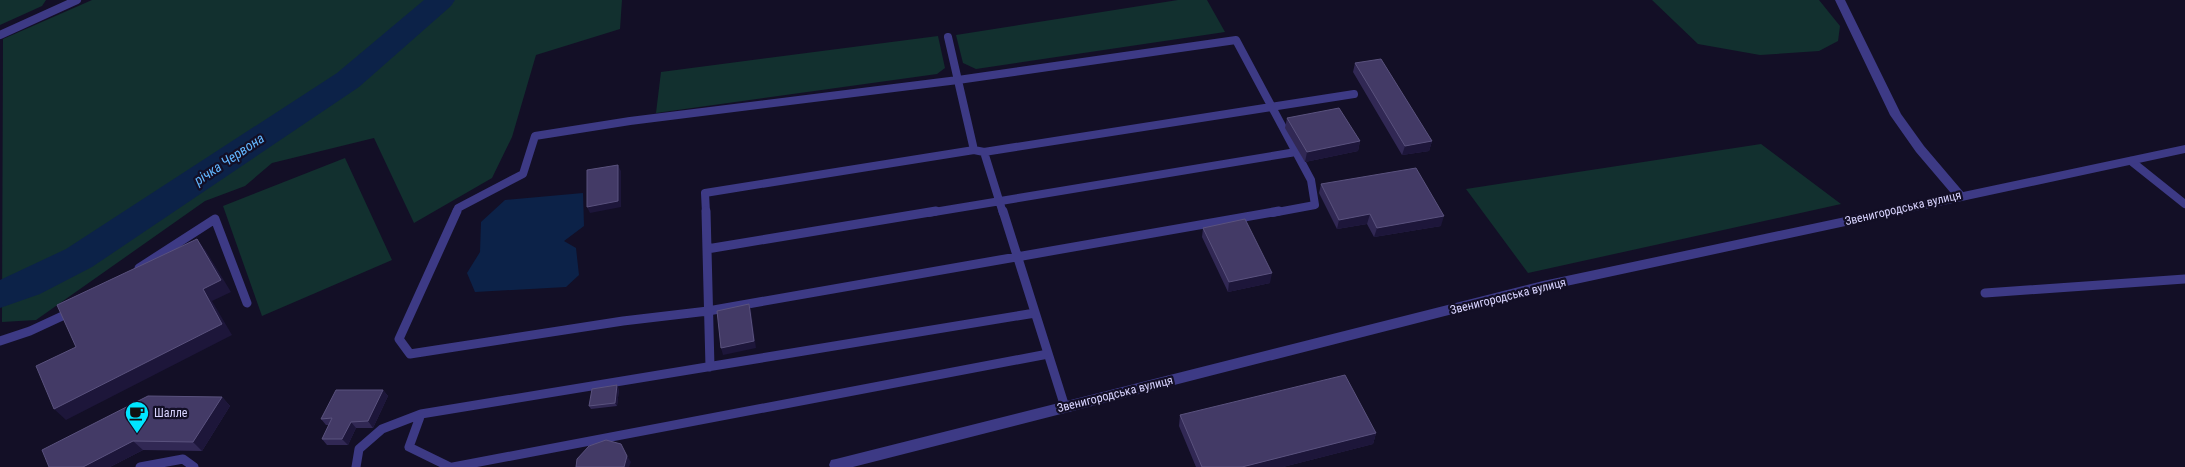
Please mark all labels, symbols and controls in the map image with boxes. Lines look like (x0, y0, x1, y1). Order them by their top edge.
water label: річка Червона (190, 130, 267, 189)
street label: Звенигородська вулиця (1843, 188, 1963, 228)
street label: Звенигородська вулиця (1449, 275, 1567, 317)
street label: Звенигородська вулиця (1056, 373, 1174, 415)
cafe icon: Шалле (124, 400, 150, 434)
place label: Шалле (154, 406, 188, 420)

